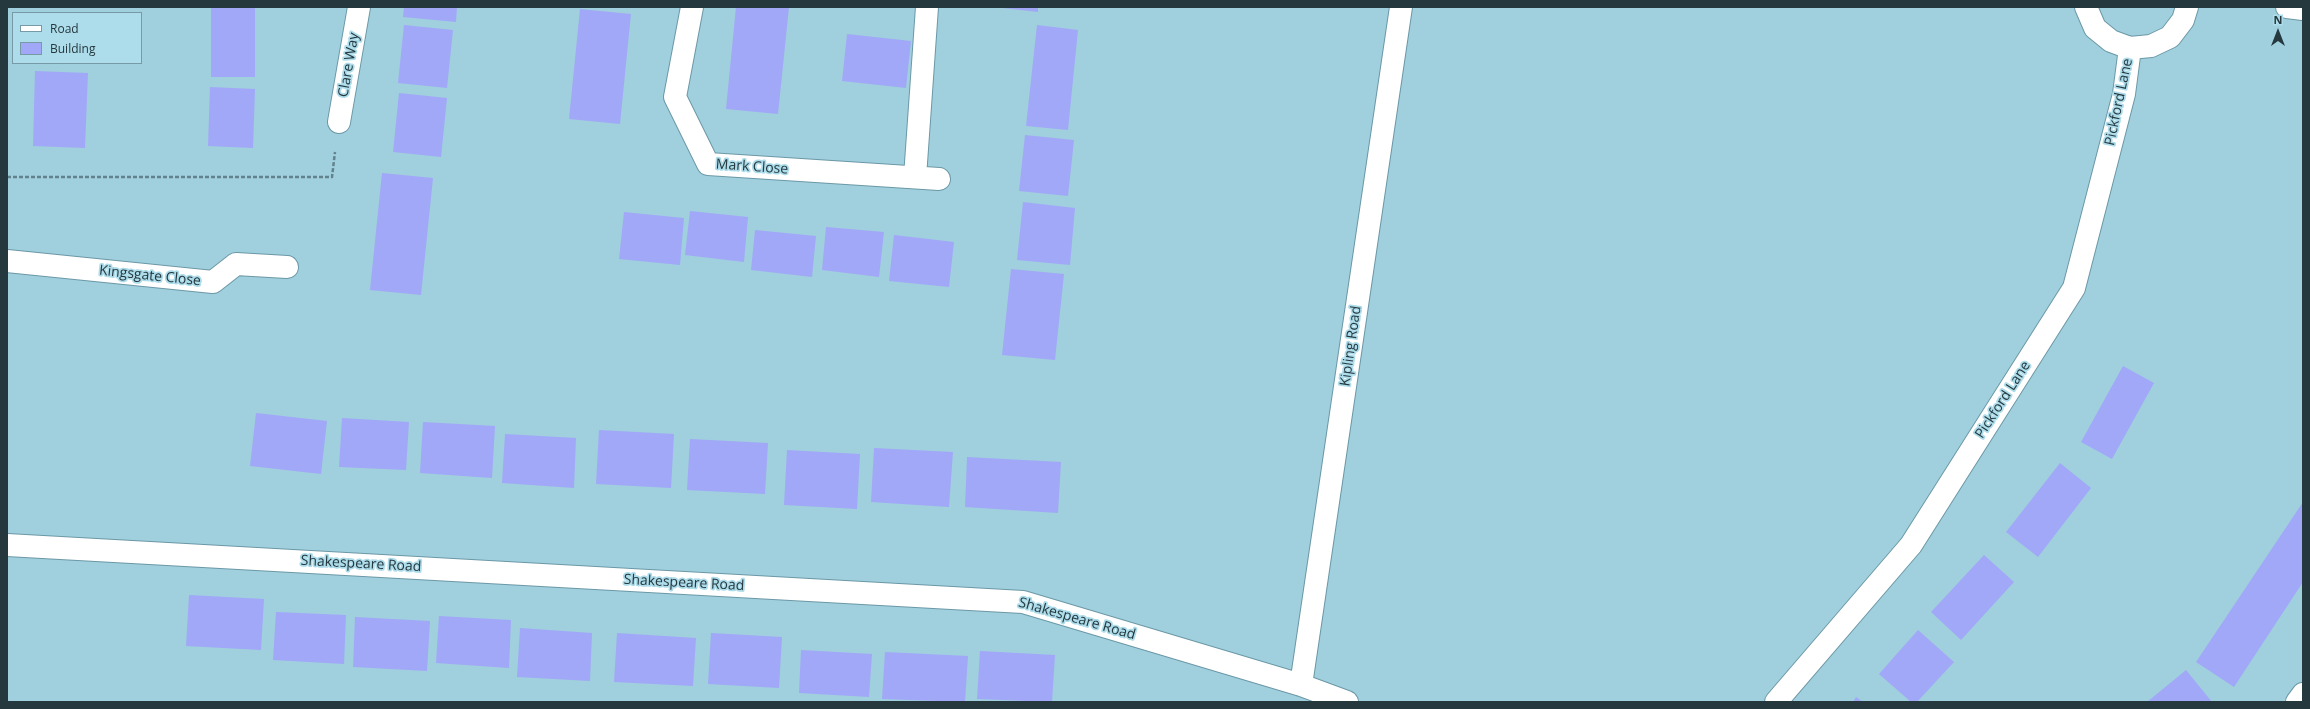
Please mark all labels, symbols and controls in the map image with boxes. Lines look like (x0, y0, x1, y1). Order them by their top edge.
legend (12, 12, 142, 64)
north arrow (2258, 12, 2298, 52)
text: N (2274, 12, 2282, 27)
text: Road (50, 20, 79, 37)
street label: Clare Way (335, 32, 363, 98)
text: Building (50, 40, 95, 57)
street label: Pickford Lane (2102, 57, 2136, 147)
street label: Mark Close (715, 156, 789, 178)
street label: Kingsgate Close (98, 262, 202, 290)
street label: Kipling Road (1337, 305, 1365, 387)
street label: Pickford Lane (1972, 358, 2034, 442)
street label: Shakespeare Road (300, 552, 422, 576)
street label: Shakespeare Road (623, 571, 745, 595)
street label: Shakespeare Road (1017, 594, 1137, 644)

